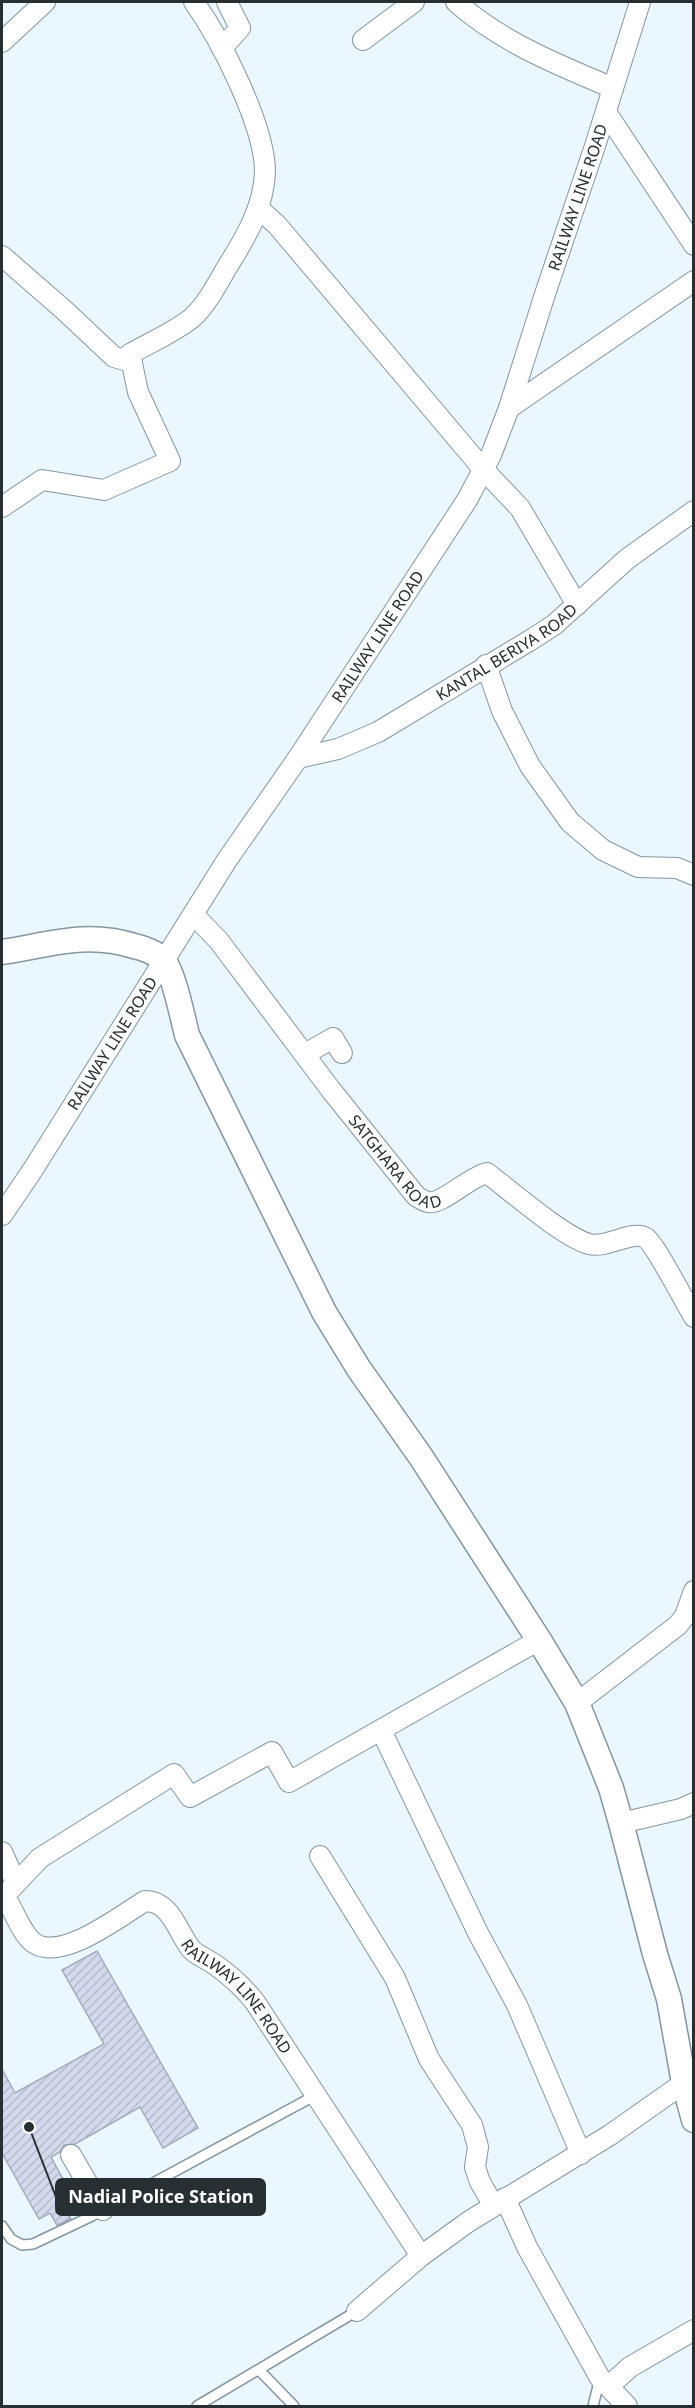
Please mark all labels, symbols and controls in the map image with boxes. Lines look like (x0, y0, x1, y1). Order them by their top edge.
street label: RAILWAY LINE ROAD (543, 121, 612, 274)
street label: RAILWAY LINE ROAD (326, 566, 429, 707)
street label: KANTAL BERIYA ROAD (432, 598, 582, 706)
street label: RAILWAY LINE ROAD (62, 972, 162, 1114)
street label: SATGHARA ROAD (344, 1110, 444, 1214)
street label: RAILWAY LINE ROAD (176, 1935, 297, 2058)
callout: Nadial Police Station (56, 2179, 265, 2215)
text: Nadial Police Station (68, 2184, 254, 2208)

